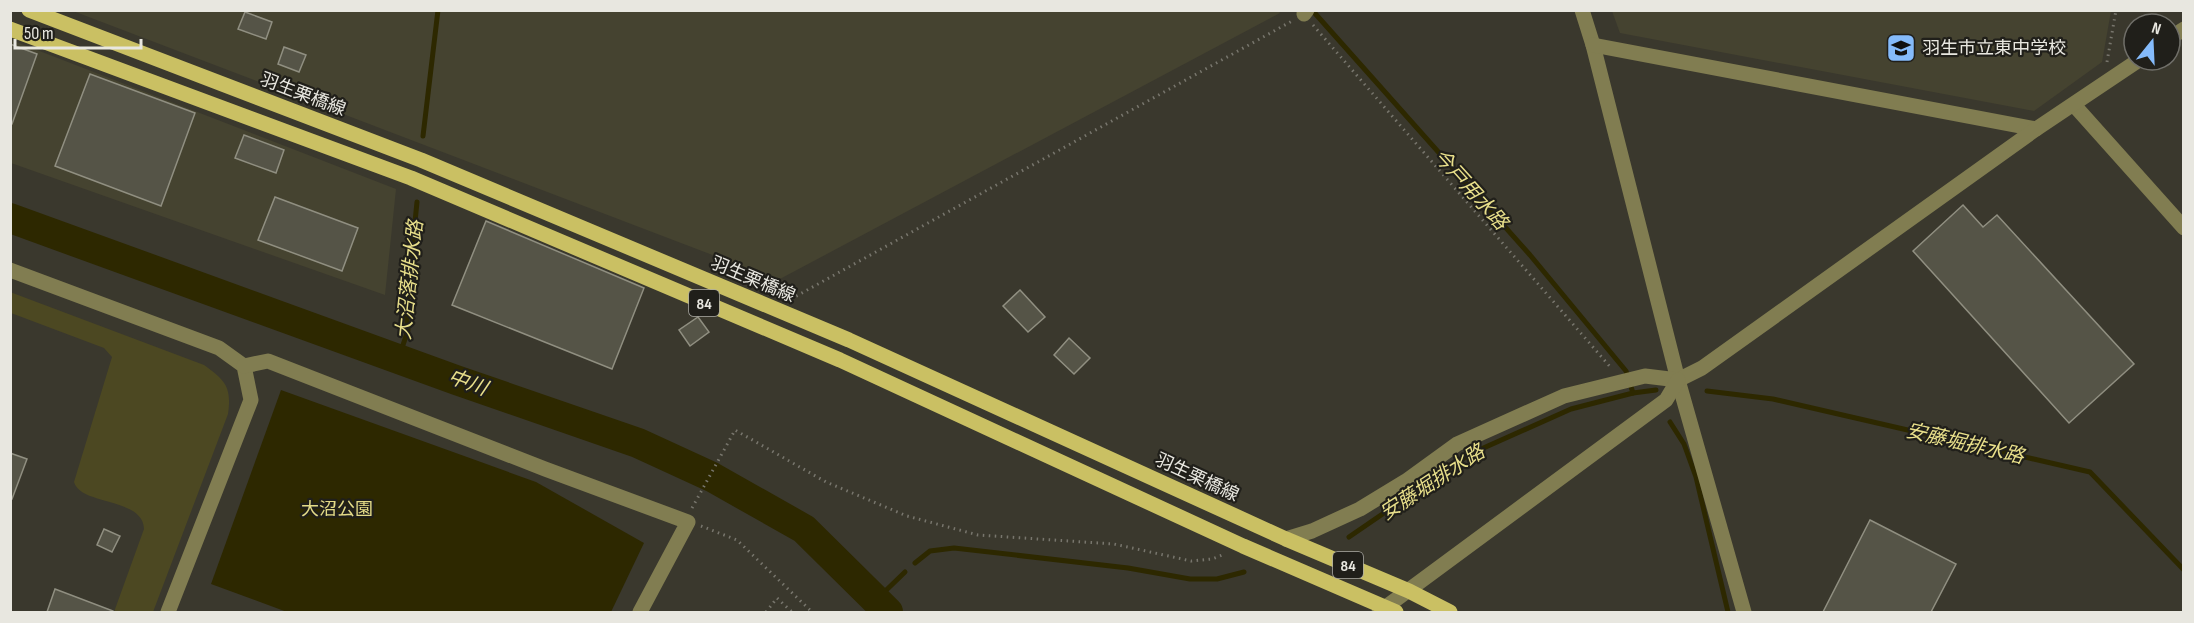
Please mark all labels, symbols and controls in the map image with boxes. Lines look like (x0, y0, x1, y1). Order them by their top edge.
scale bar (15, 12, 141, 50)
north arrow (2122, 12, 2182, 72)
text: N (2149, 19, 2163, 40)
text: 50 m (24, 23, 54, 44)
school or university icon: 羽生市立東中学校 (1885, 32, 1917, 64)
place label: 羽生市立東中学校 (1922, 38, 2066, 59)
street label: 羽生栗橋線 (257, 69, 349, 120)
water label: 今戸用水路 (1428, 144, 1514, 236)
water label: 大沼落排水路 (392, 217, 428, 341)
street label: 羽生栗橋線 (707, 252, 798, 307)
road number: 84 (689, 290, 719, 316)
water label: 中川 (445, 365, 492, 402)
water label: 安藤堀排水路 (1904, 419, 2028, 470)
water label: 安藤堀排水路 (1376, 439, 1491, 526)
street label: 羽生栗橋線 (1152, 449, 1242, 506)
park label: 大沼公園 (301, 499, 373, 520)
road number: 84 (1333, 552, 1363, 578)

